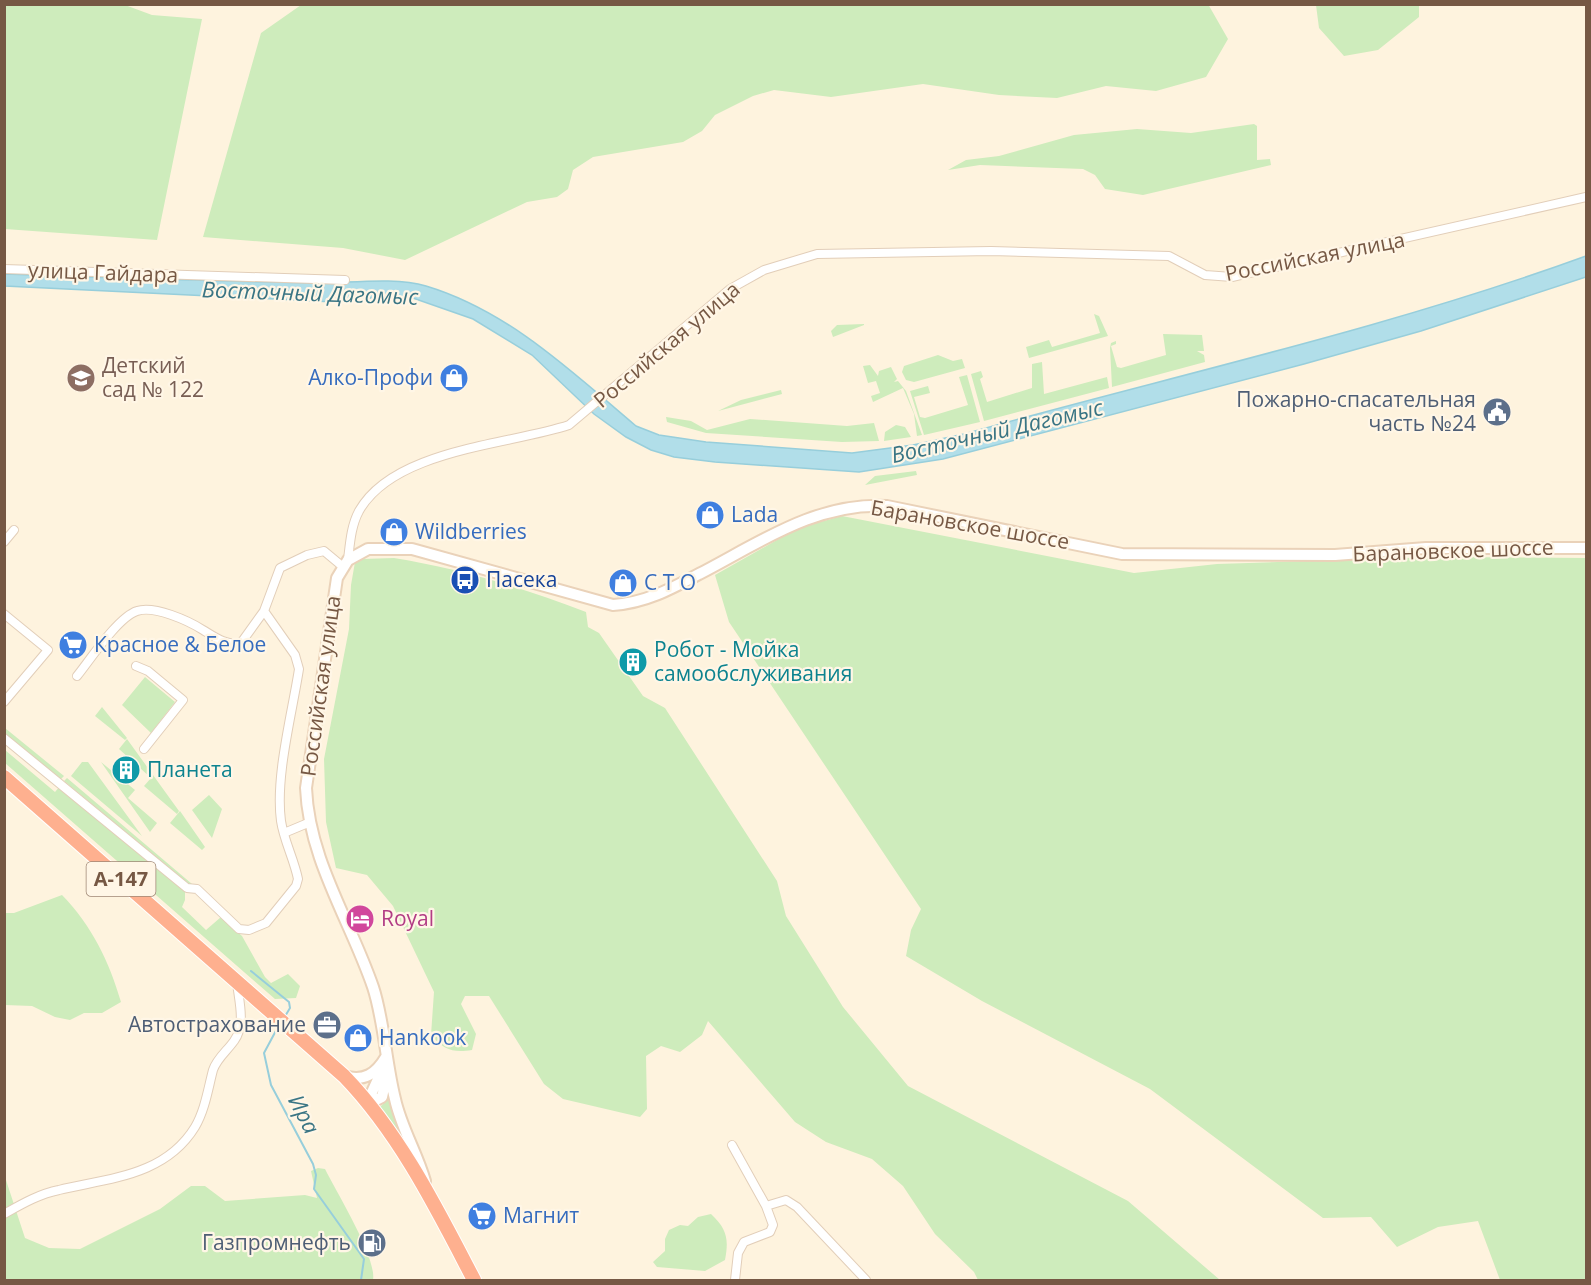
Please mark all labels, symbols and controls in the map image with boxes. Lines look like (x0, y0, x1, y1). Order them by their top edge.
street label: Российская улица (1223, 225, 1407, 287)
street label: улица Гайдара (27, 255, 179, 289)
water label: Восточный Дагомыс (201, 273, 420, 311)
street label: Российская улица (587, 275, 745, 414)
place label: Детский сад № 122 (102, 351, 204, 403)
school or university icon: Детский сад № 122 (65, 362, 97, 394)
shop icon: Алко-Профи (438, 362, 470, 394)
place label: Алко-Профи (308, 363, 433, 391)
place label: Пожарно-спасательная часть №24 (1236, 385, 1476, 437)
water label: Восточный Дагомыс (888, 391, 1107, 469)
public building icon: Пожарно-спасательная часть №24 (1481, 396, 1513, 428)
street label: Барановское шоссе (869, 493, 1072, 555)
shop icon: Lada (694, 499, 726, 531)
place label: Lada (731, 500, 778, 528)
shop icon: Wildberries (378, 516, 410, 548)
place label: Wildberries (415, 517, 527, 545)
street label: Барановское шоссе (1352, 533, 1554, 568)
bus stop icon: Пасека (449, 564, 481, 596)
place label: Пасека (486, 565, 557, 593)
shop icon: С Т О (607, 567, 639, 599)
place label: С Т О (644, 568, 696, 596)
street label: Российская улица (293, 594, 347, 778)
supermarket icon: Красное & Белое (57, 629, 89, 661)
place label: Красное & Белое (94, 630, 266, 658)
place label: Робот - Мойка самообслуживания (654, 635, 852, 687)
building icon: Робот - Мойка самообслуживания (617, 646, 649, 678)
building icon: Планета (110, 754, 142, 786)
place label: Планета (147, 755, 233, 783)
road number: А-147 (86, 862, 156, 896)
hotel icon: Royal (344, 903, 376, 935)
place label: Royal (381, 904, 434, 932)
office icon: Автострахование (311, 1009, 343, 1041)
place label: Автострахование (128, 1010, 306, 1038)
shop icon: Hankook (342, 1022, 374, 1054)
place label: Hankook (379, 1023, 466, 1051)
water label: Ира (282, 1089, 328, 1138)
supermarket icon: Магнит (466, 1200, 498, 1232)
place label: Магнит (503, 1201, 579, 1229)
fuel station icon: Газпромнефть (356, 1227, 388, 1259)
place label: Газпромнефть (202, 1228, 351, 1256)

